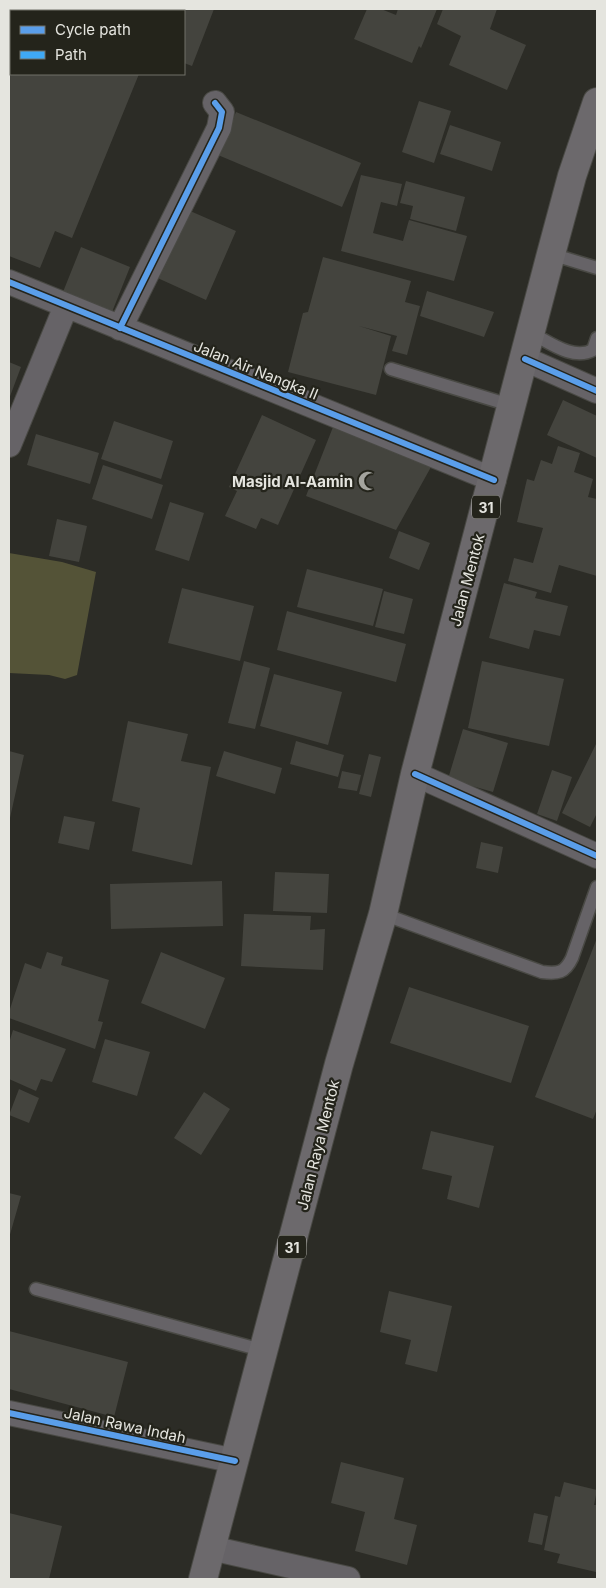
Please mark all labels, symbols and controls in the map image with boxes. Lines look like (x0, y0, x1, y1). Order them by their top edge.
legend (10, 10, 185, 75)
text: Cycle path (55, 20, 131, 39)
text: Path (55, 45, 87, 64)
street label: Jalan Air Nangka II (191, 336, 321, 404)
mosque icon: Masjid Al-Aamin (357, 470, 379, 492)
place label: Masjid Al-Aamin (232, 472, 353, 491)
road number: 31 (472, 496, 500, 518)
street label: Jalan Mentok (445, 531, 489, 628)
street label: Jalan Raya Mentok (293, 1077, 344, 1212)
road number: 31 (278, 1236, 306, 1258)
street label: Jalan Rawa Indah (62, 1403, 188, 1447)

